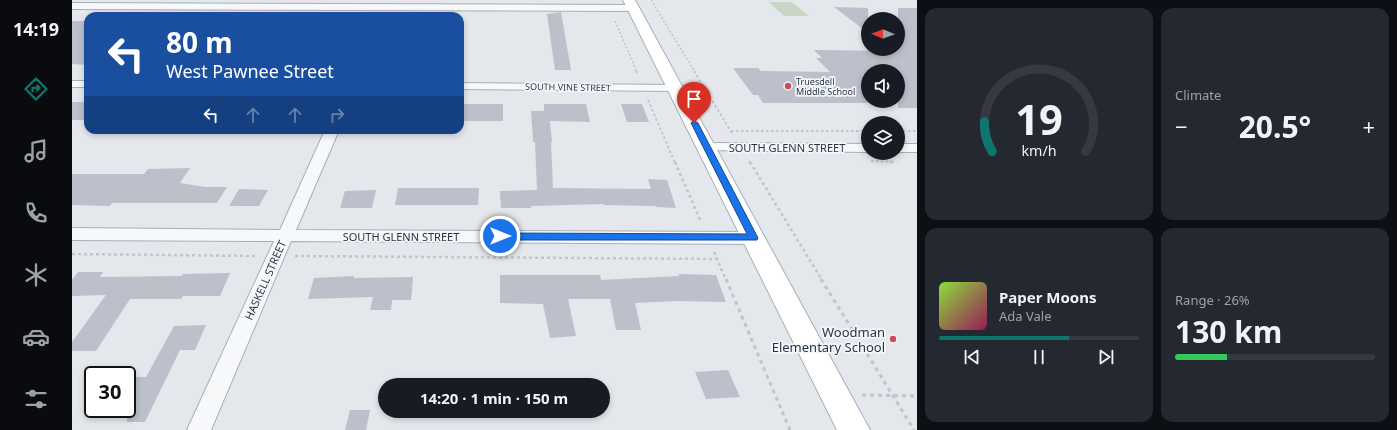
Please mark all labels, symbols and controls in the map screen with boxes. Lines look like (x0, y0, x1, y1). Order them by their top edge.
north arrow (861, 12, 905, 56)
map controls (861, 12, 905, 160)
text: 14:19 (13, 17, 59, 41)
text: 80 m (166, 23, 233, 61)
icon: left (100, 28, 152, 80)
text: West Pawnee Street (166, 59, 334, 83)
button: sound (861, 64, 905, 108)
icon: directions (22, 75, 50, 103)
place label: Truesdell Middle School (796, 75, 855, 98)
street label: SOUTH VINE STREET (525, 80, 611, 94)
marker: Truesdell Middle School (783, 81, 793, 91)
pin (677, 82, 711, 123)
text: Climate (1175, 86, 1221, 104)
icon: arrive (683, 88, 705, 110)
text: 19 (1015, 91, 1063, 147)
icon: left (200, 104, 222, 126)
icon: ahead (242, 104, 264, 126)
icon: ahead (284, 104, 306, 126)
icon: right (326, 104, 348, 126)
text: 20.5° (1239, 106, 1311, 147)
text: − (1175, 111, 1188, 141)
text: + (1362, 111, 1375, 141)
button: layers (861, 116, 905, 160)
icon: music (22, 137, 50, 165)
street label: SOUTH GLENN STREET (729, 140, 845, 155)
text: km/h (1021, 141, 1057, 160)
icon: phone (22, 199, 50, 227)
position arrow (479, 215, 521, 257)
street label: SOUTH GLENN STREET (343, 229, 459, 244)
street label: HASKELL STREET (241, 238, 289, 322)
icon: climate (22, 261, 50, 289)
text: Paper Moons (999, 287, 1097, 307)
text: Range · 26% (1175, 291, 1250, 309)
text: Ada Vale (999, 307, 1052, 325)
text: 130 km (1175, 311, 1282, 352)
icon: car (22, 323, 50, 351)
place label: Woodman Elementary School (772, 323, 885, 356)
marker: Woodman Elementary School (888, 334, 898, 344)
icon: previous (961, 346, 983, 368)
icon: pause (1028, 346, 1050, 368)
icon: next (1095, 346, 1117, 368)
speed limit sign: 30 (84, 366, 136, 418)
icon: filters (22, 385, 50, 413)
text: 14:20 · 1 min · 150 m (420, 388, 568, 408)

